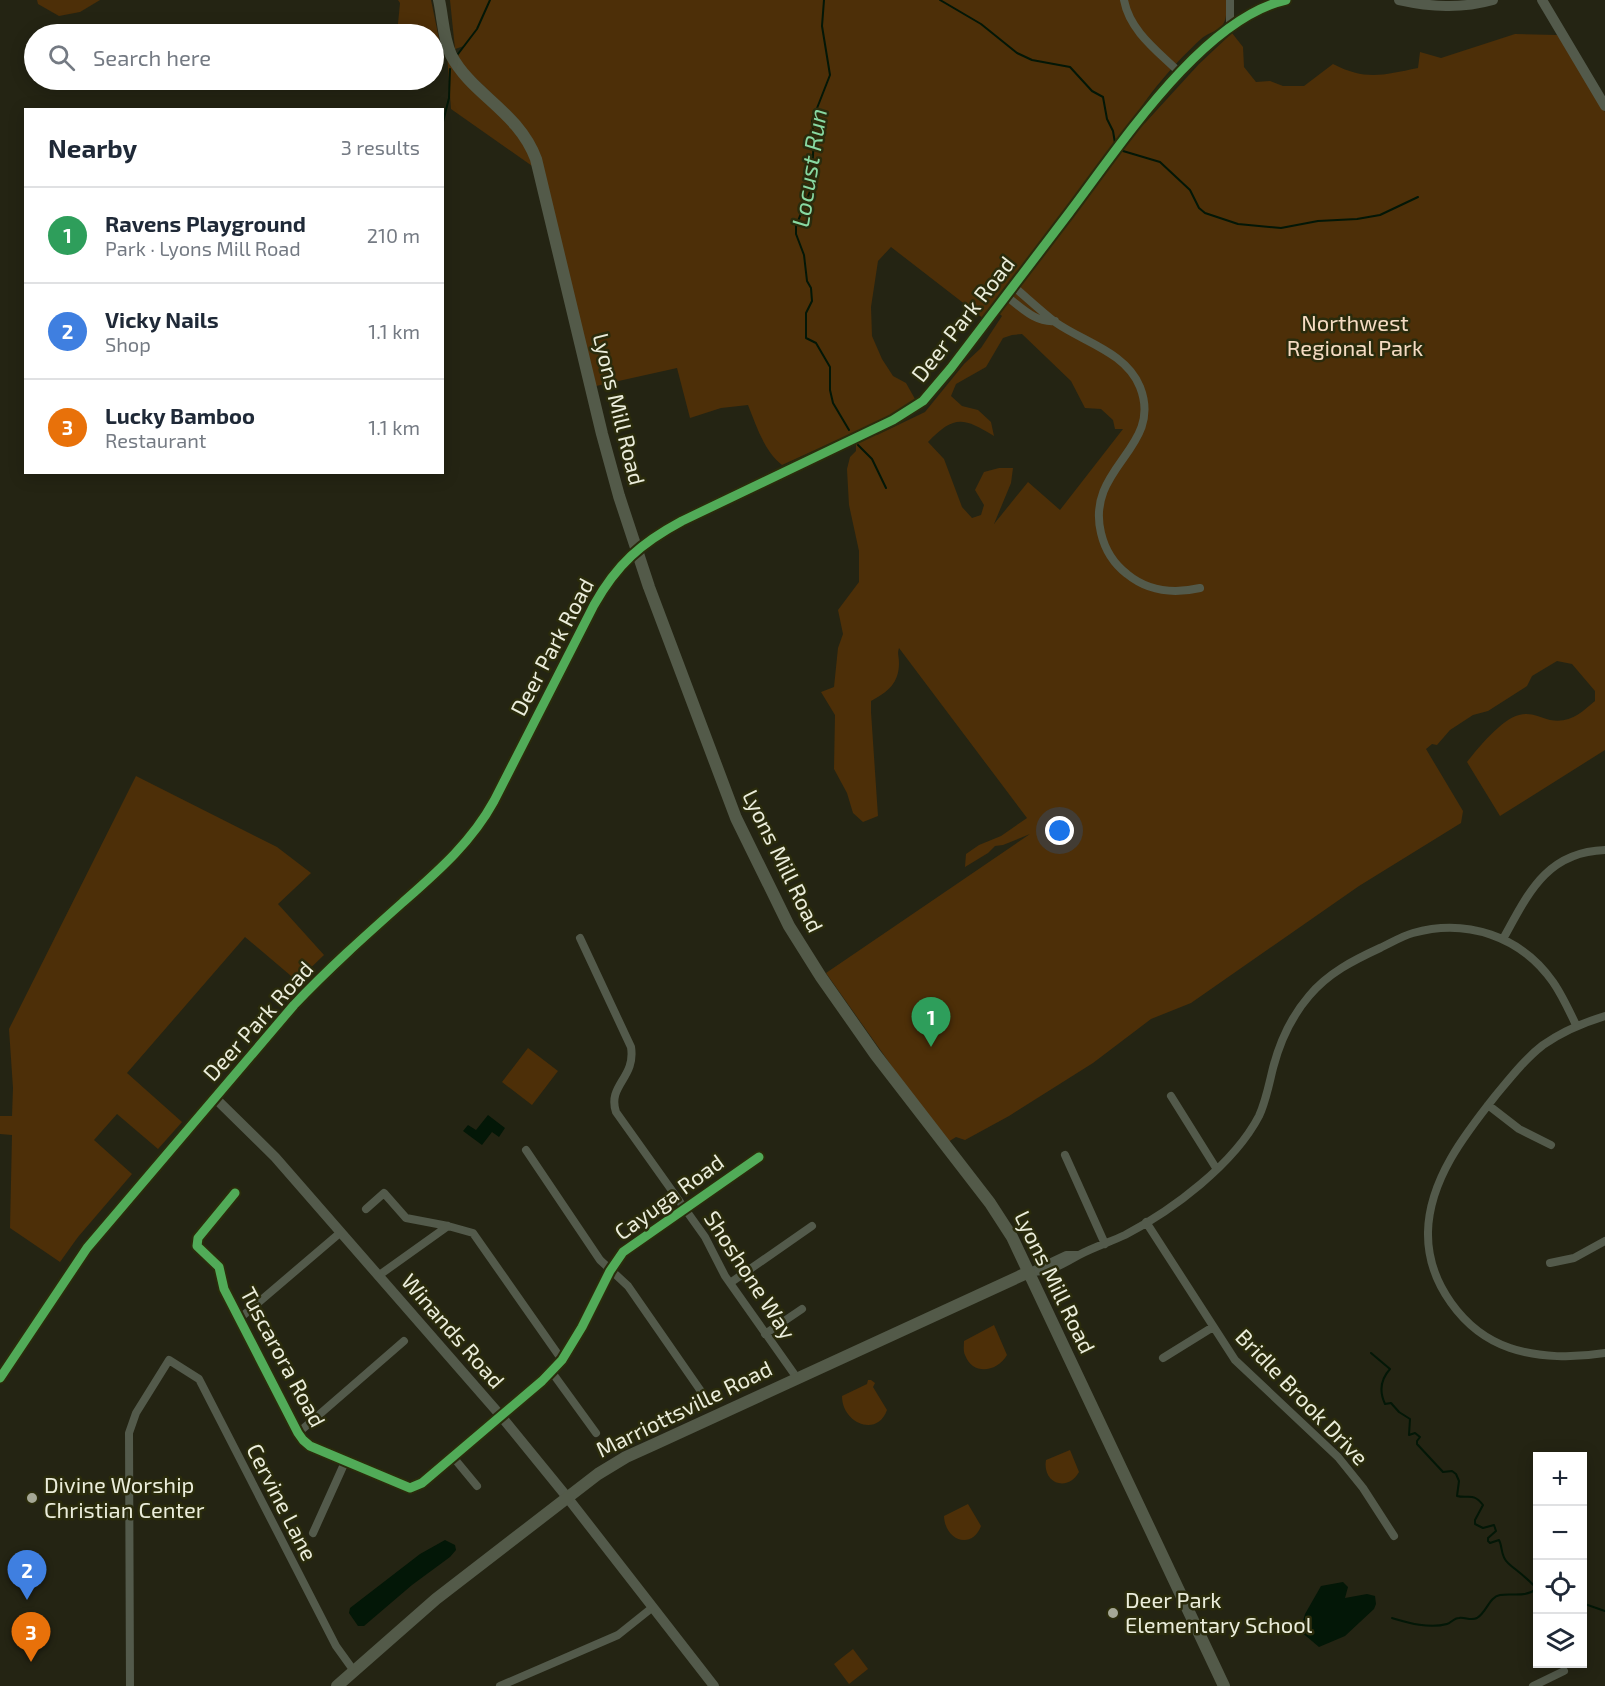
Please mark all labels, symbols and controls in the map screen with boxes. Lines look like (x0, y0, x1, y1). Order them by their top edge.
search box (24, 24, 444, 90)
icon: search (45, 41, 78, 74)
text: Search here (93, 44, 211, 70)
water label: Locust Run (785, 106, 832, 229)
text: Nearby (48, 132, 137, 163)
text: 3 results (341, 135, 420, 159)
text: Ravens Playground (105, 210, 306, 236)
text: 1 (63, 223, 72, 247)
text: 210 m (367, 223, 420, 247)
text: Park · Lyons Mill Road (105, 236, 301, 260)
street label: Deer Park Road (905, 251, 1019, 386)
text: Vicky Nails (105, 306, 219, 332)
park label: Northwest Regional Park (1287, 309, 1423, 360)
text: 2 (62, 319, 73, 343)
text: 1.1 km (368, 319, 420, 343)
street label: Lyons Mill Road (589, 330, 651, 487)
text: Shop (105, 332, 151, 356)
text: Lucky Bamboo (105, 402, 255, 428)
text: 3 (62, 415, 73, 439)
text: 1.1 km (368, 415, 420, 439)
text: Restaurant (105, 428, 206, 452)
street label: Deer Park Road (504, 573, 598, 720)
street label: Lyons Mill Road (738, 785, 830, 936)
your location (1045, 816, 1074, 845)
street label: Deer Park Road (197, 955, 318, 1085)
pin: 1 (912, 998, 950, 1047)
street label: Cayuga Road (609, 1148, 728, 1245)
street label: Shoshone Way (700, 1205, 802, 1344)
street label: Lyons Mill Road (1010, 1206, 1102, 1357)
street label: Winands Road (397, 1268, 511, 1393)
street label: Tuscarora Road (236, 1282, 332, 1431)
street label: Bridle Brook Drive (1231, 1323, 1374, 1470)
street label: Marriottsville Road (591, 1354, 776, 1462)
street label: Cervine Lane (242, 1439, 323, 1564)
map controls (1533, 1452, 1587, 1668)
button: + (1533, 1452, 1587, 1506)
place label: Divine Worship Christian Center (44, 1471, 205, 1522)
marker: Divine Worship Christian Center (25, 1491, 39, 1505)
button: − (1533, 1506, 1587, 1560)
pin: 2 (8, 1550, 46, 1600)
button: locate (1533, 1560, 1587, 1614)
place label: Deer Park Elementary School (1125, 1586, 1313, 1637)
marker: Deer Park Elementary School (1106, 1606, 1120, 1620)
pin: 3 (12, 1612, 51, 1662)
button: layers (1533, 1614, 1587, 1668)

